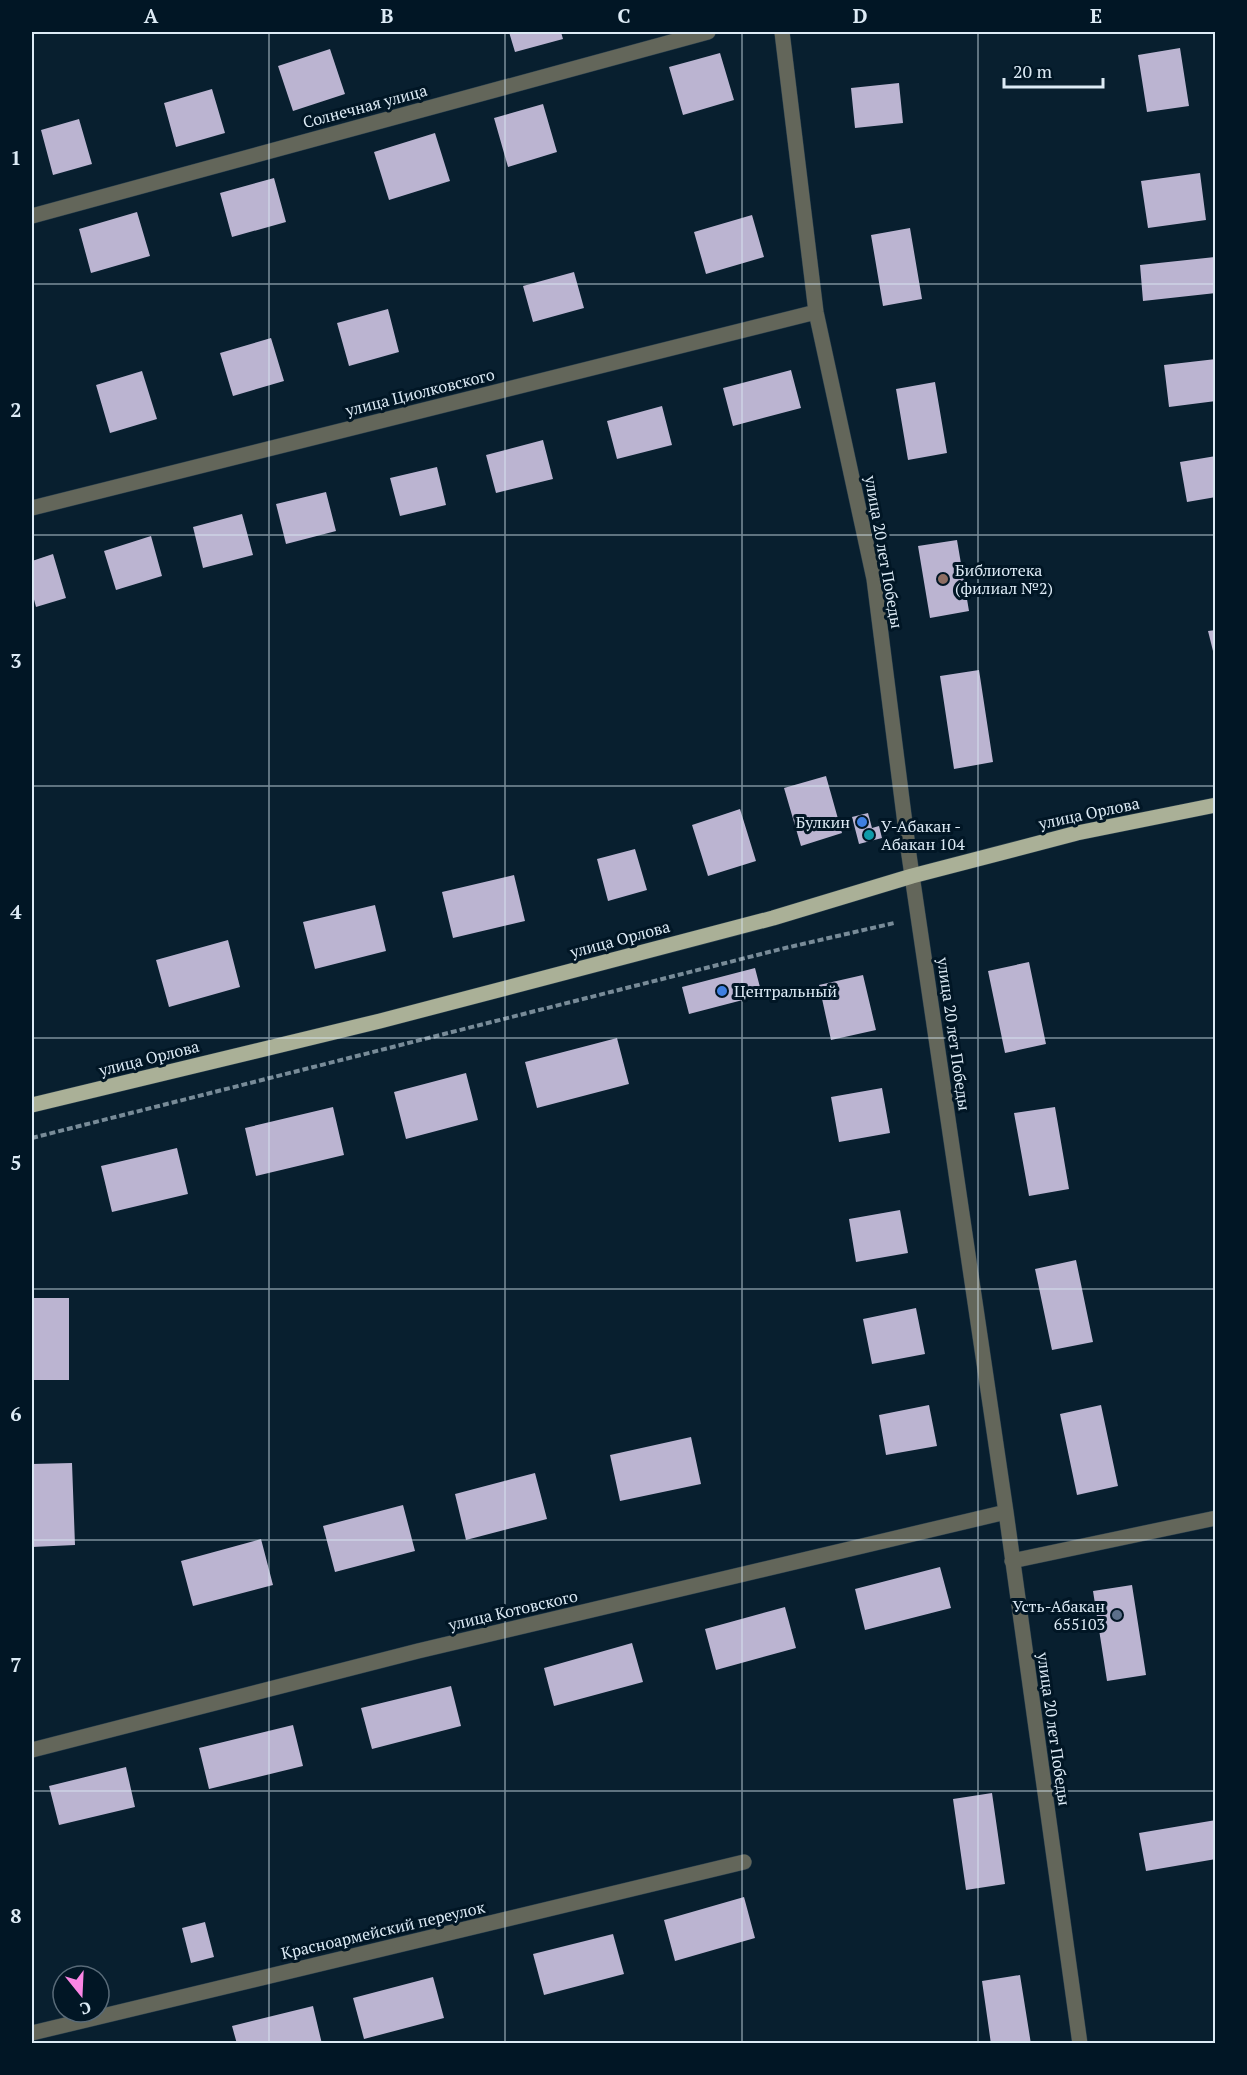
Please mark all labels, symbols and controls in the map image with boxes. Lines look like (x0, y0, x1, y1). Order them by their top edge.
text: A (144, 2, 159, 29)
text: B (381, 2, 394, 29)
text: C (617, 2, 631, 29)
text: D (853, 2, 867, 29)
text: E (1090, 2, 1102, 29)
scale bar (1004, 51, 1103, 89)
text: 20 m (1013, 59, 1053, 83)
street label: Солнечная улица (300, 79, 430, 133)
text: 1 (10, 144, 22, 171)
street label: улица Циолковского (342, 363, 497, 421)
text: 2 (10, 396, 22, 423)
street label: улица 20 лет Победы (860, 473, 908, 630)
place label: Библиотека (филиал №2) (955, 559, 1053, 599)
marker: Библиотека (филиал №2) (936, 572, 950, 586)
text: 3 (10, 647, 22, 674)
street label: улица Орлова (1036, 792, 1141, 835)
place label: Булкин (796, 811, 850, 833)
marker: Булкин (855, 815, 869, 829)
place label: У-Абакан - Абакан 104 (881, 815, 965, 855)
marker: У-Абакан - Абакан 104 (862, 828, 876, 842)
text: 4 (10, 898, 22, 925)
street label: улица Орлова (567, 915, 672, 963)
street label: улица 20 лет Победы (932, 955, 976, 1112)
place label: Центральный (734, 980, 837, 1002)
marker: Центральный (715, 984, 729, 998)
street label: улица Орлова (96, 1035, 201, 1081)
text: 5 (10, 1149, 22, 1176)
text: 6 (10, 1400, 22, 1427)
street label: улица Котовского (445, 1584, 580, 1636)
place label: Усть-Абакан 655103 (1013, 1595, 1105, 1635)
marker: Усть-Абакан 655103 (1110, 1608, 1124, 1622)
street label: улица 20 лет Победы (1032, 1650, 1076, 1807)
text: 7 (10, 1651, 22, 1678)
street label: Красноармейский переулок (279, 1896, 487, 1964)
text: 8 (10, 1902, 22, 1929)
north arrow (51, 1964, 111, 2024)
text: С (77, 1996, 94, 2020)

